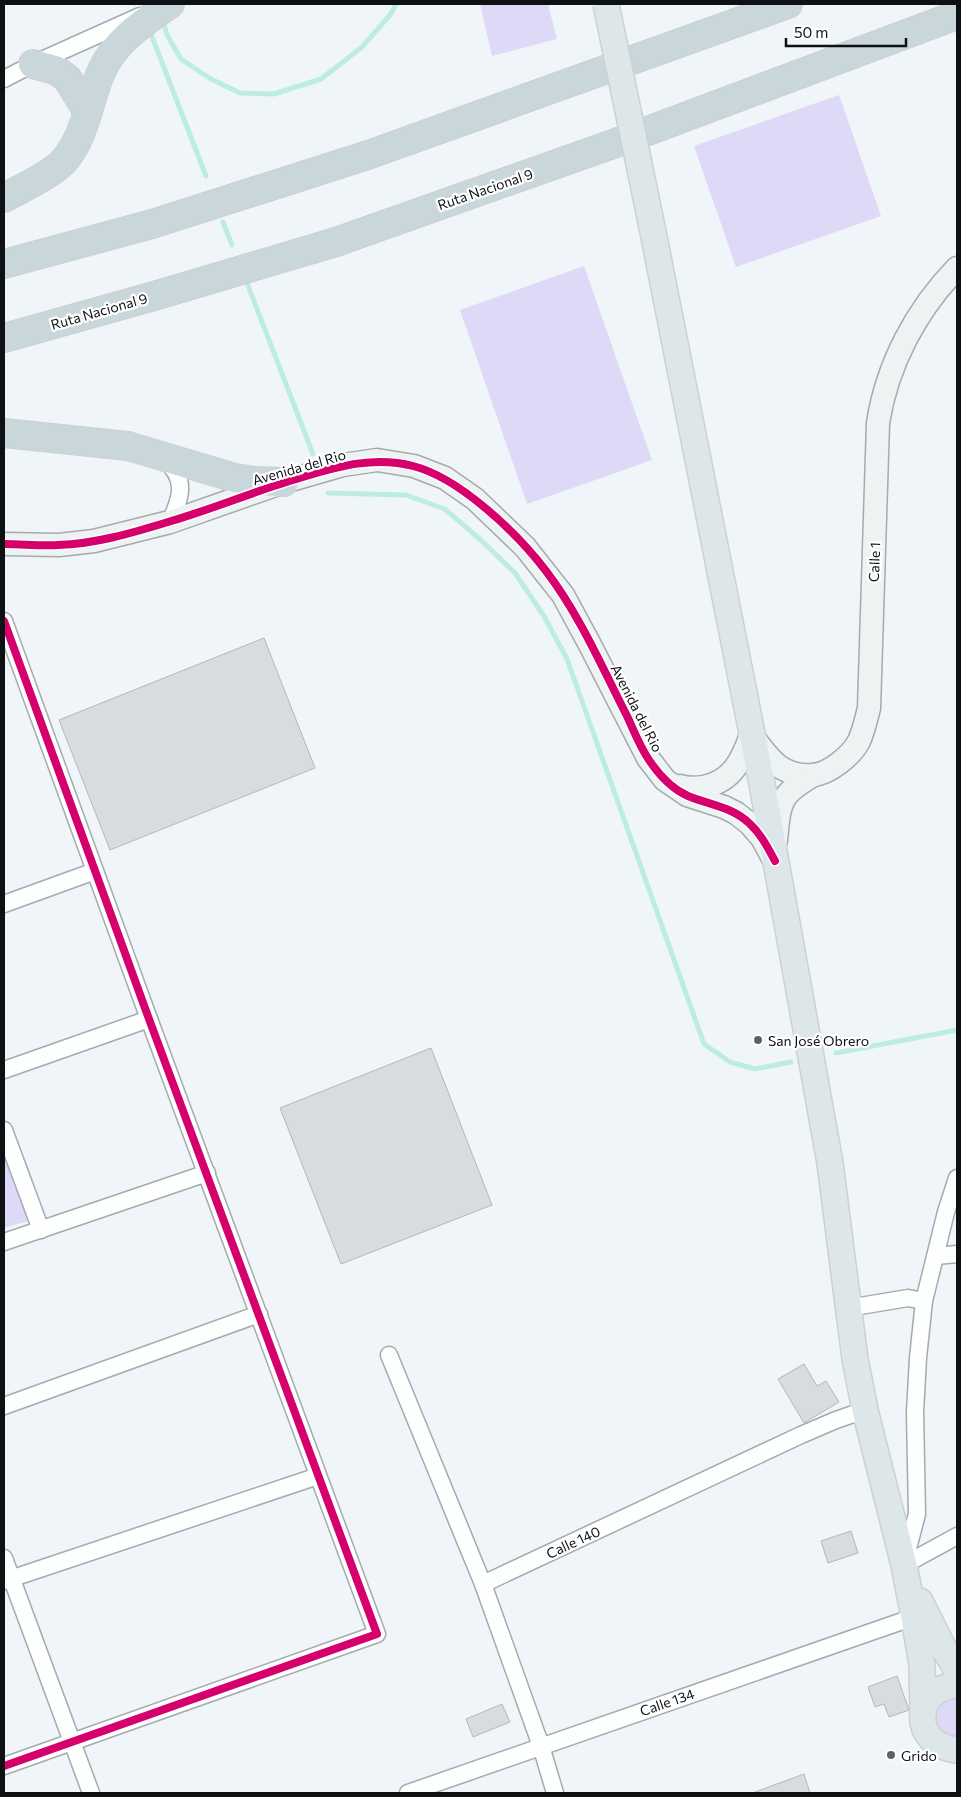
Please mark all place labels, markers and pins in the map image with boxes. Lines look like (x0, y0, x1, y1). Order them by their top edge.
place label: San José Obrero (768, 1032, 869, 1049)
marker: San José Obrero (752, 1034, 764, 1046)
place label: Grido (901, 1747, 937, 1764)
marker: Grido (885, 1749, 897, 1761)

